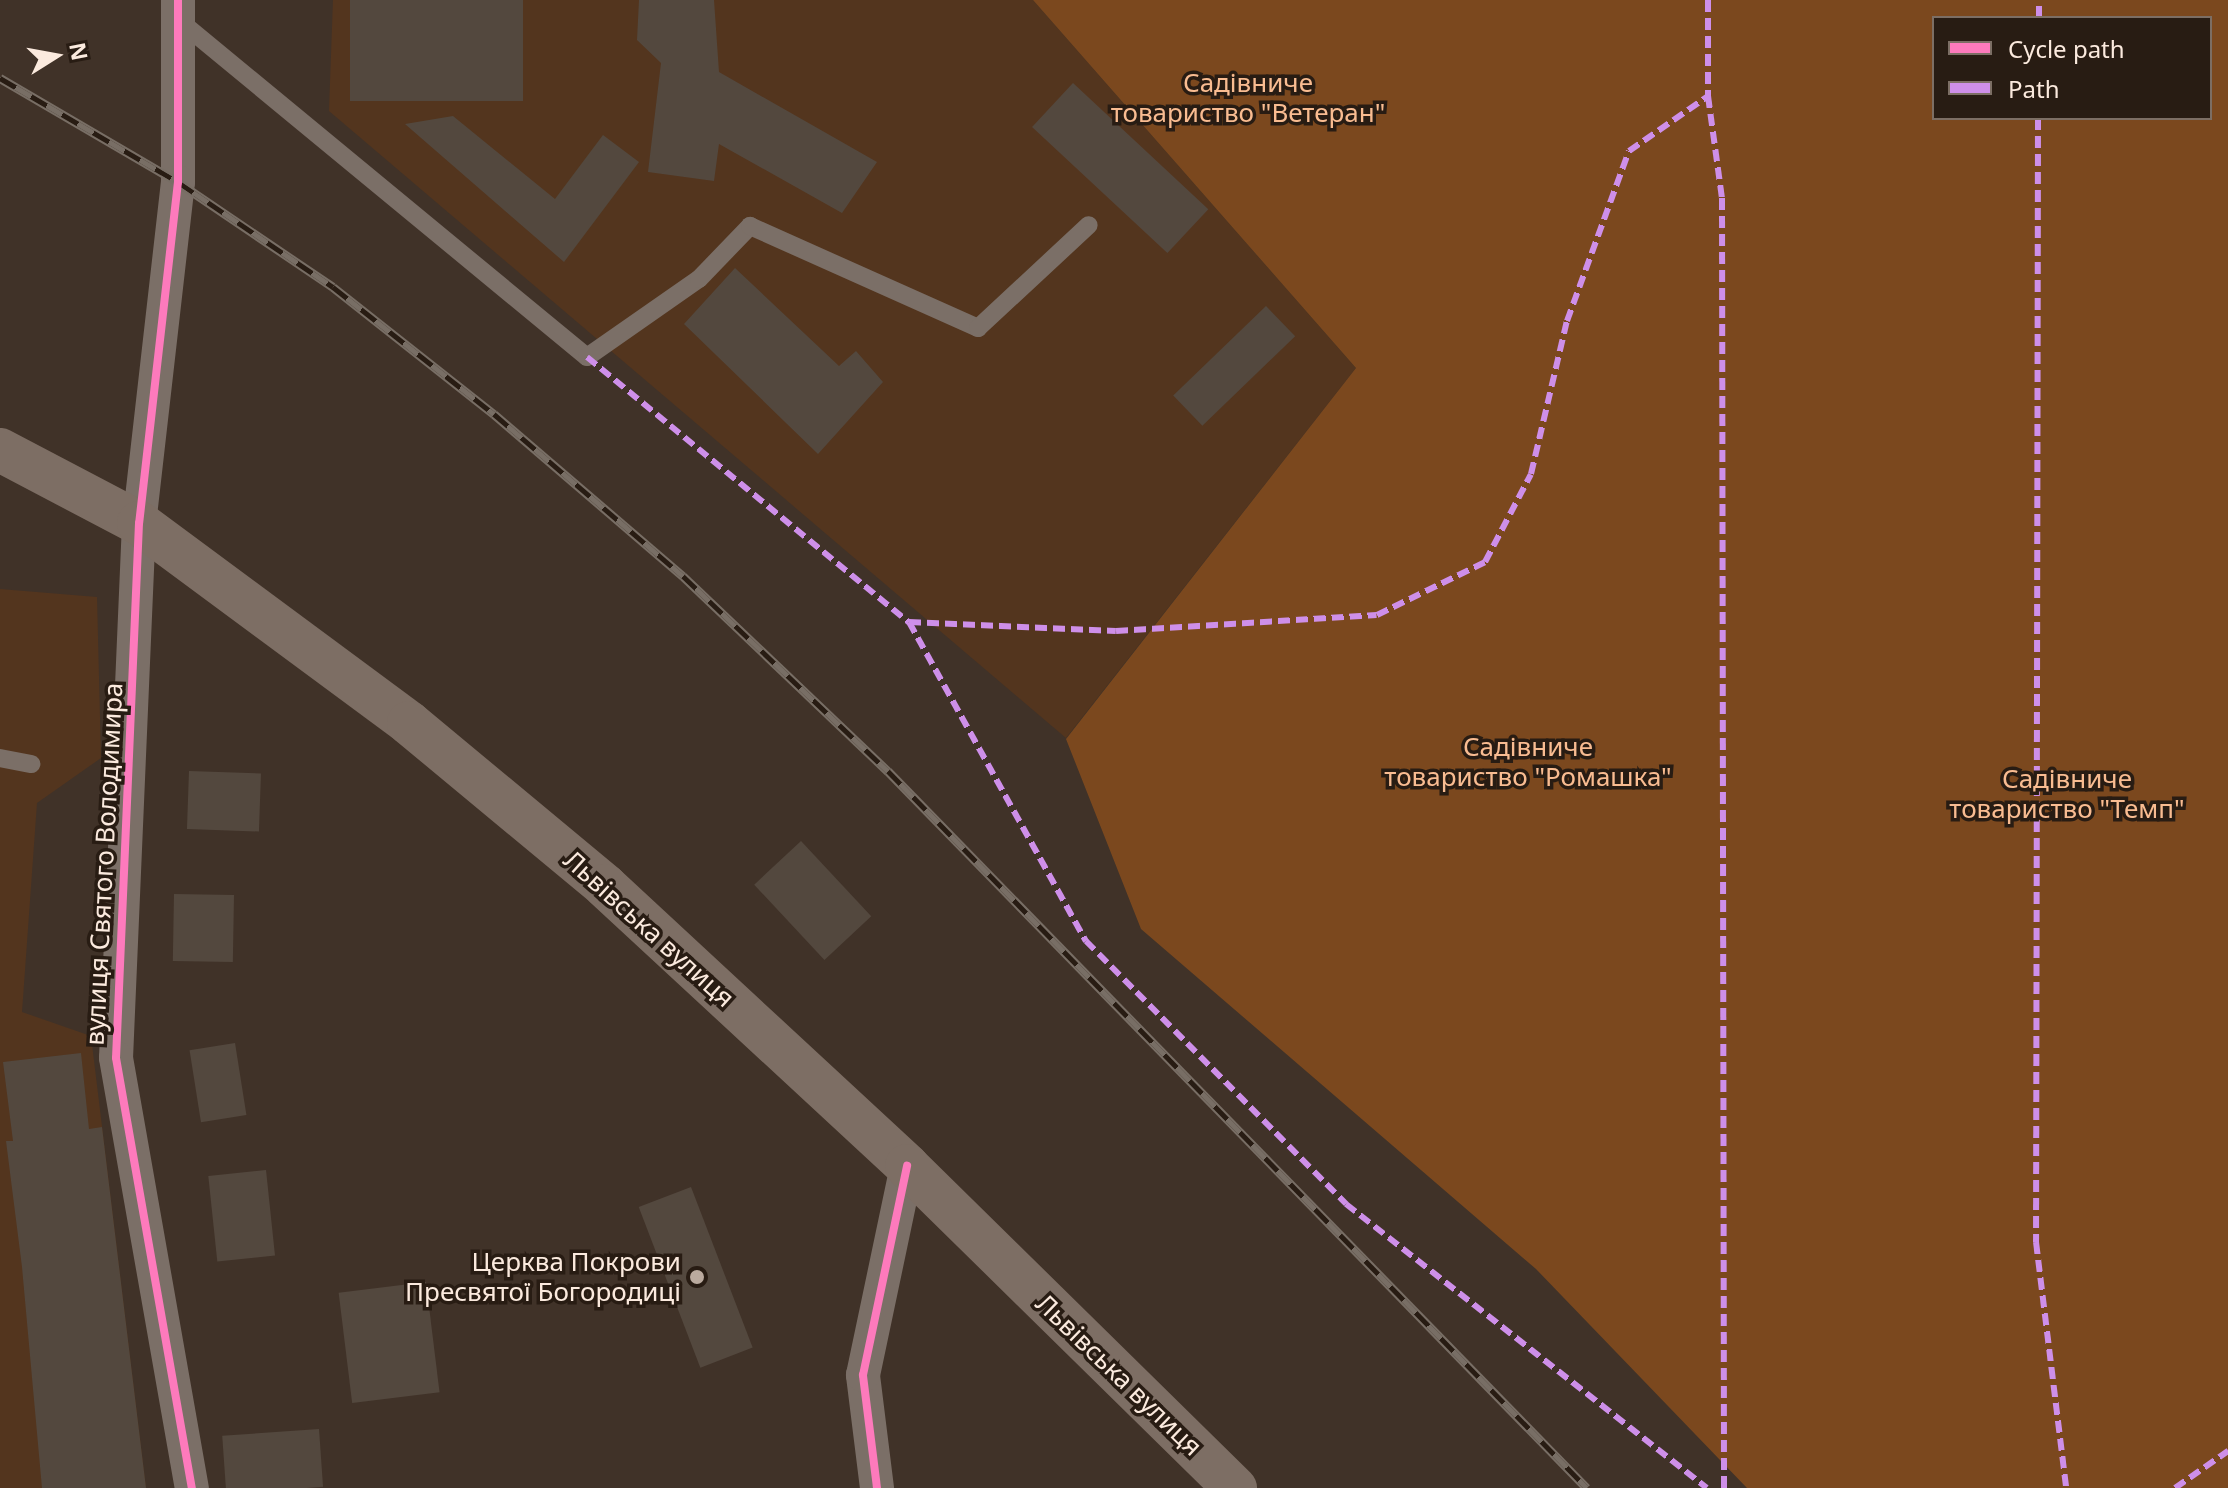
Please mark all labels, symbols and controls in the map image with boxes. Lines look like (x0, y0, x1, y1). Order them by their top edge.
north arrow (16, 16, 96, 96)
legend (1932, 16, 2212, 120)
text: Cycle path (2008, 32, 2125, 65)
text: N (63, 40, 96, 63)
park label: Садівниче товариство "Ветеран" (1111, 67, 1385, 128)
text: Path (2008, 72, 2059, 105)
street label: вулиця Святого Володимира (79, 682, 129, 1046)
park label: Садівниче товариство "Ромашка" (1384, 731, 1672, 792)
park label: Садівниче товариство "Темп" (1949, 763, 2185, 824)
street label: Львівська вулиця (557, 844, 741, 1014)
place label: Церква Покрови Пресвятої Богородиці (405, 1246, 681, 1308)
marker: Церква Покрови Пресвятої Богородиці (688, 1268, 706, 1286)
street label: Львівська вулиця (1030, 1288, 1208, 1462)

